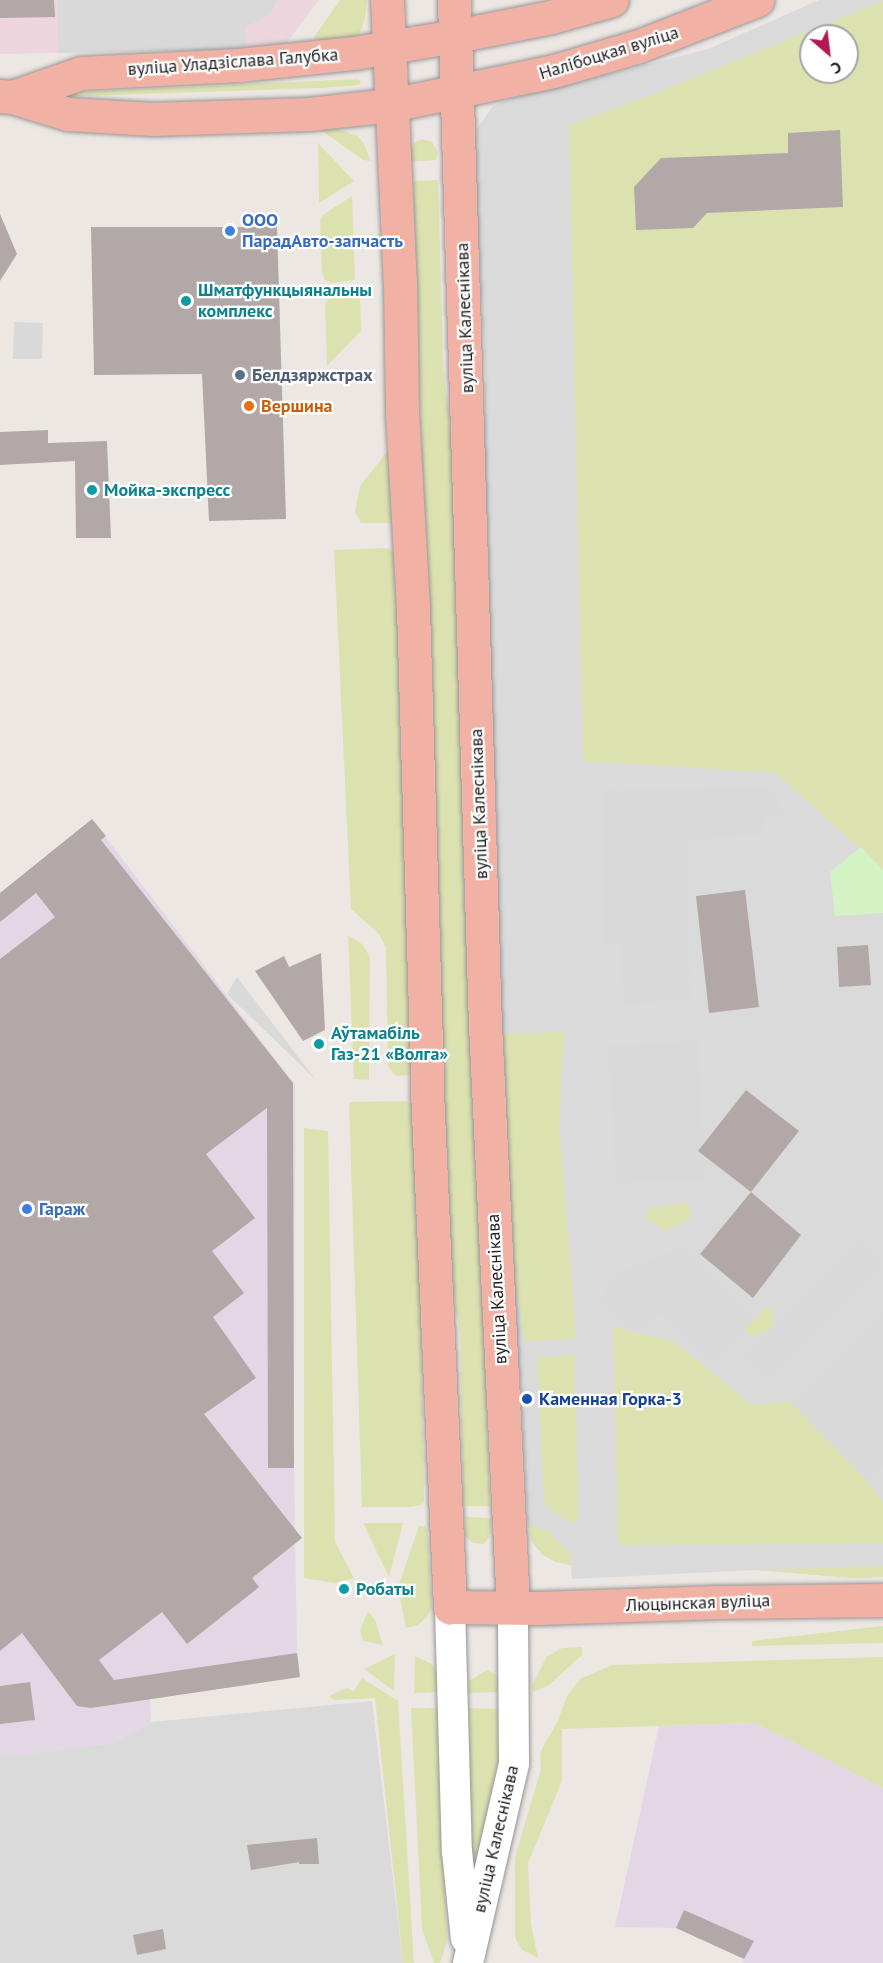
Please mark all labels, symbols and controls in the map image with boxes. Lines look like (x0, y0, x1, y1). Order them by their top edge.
street label: Налібоцкая вуліца (537, 22, 681, 84)
north arrow (799, 24, 859, 84)
street label: вуліца Уладзіслава Галубка (127, 44, 339, 80)
text: С (828, 57, 845, 79)
place label: ООО ПарадАвто-запчасть (242, 210, 403, 252)
marker: ООО ПарадАвто-запчасть (223, 224, 237, 238)
street label: вуліца Калеснікава (452, 242, 478, 394)
place label: Шматфункцыянальны комплекс (198, 280, 372, 322)
marker: Шматфункцыянальны комплекс (179, 294, 193, 308)
place label: Белдзяржстрах (252, 364, 373, 386)
marker: Белдзяржстрах (233, 368, 247, 382)
place label: Вершина (261, 395, 332, 417)
marker: Вершина (242, 399, 256, 413)
place label: Мойка-экспресс (104, 479, 230, 501)
marker: Мойка-экспресс (85, 483, 99, 497)
street label: вуліца Калеснікава (466, 728, 492, 880)
place label: Аўтамабіль Газ-21 «Волга» (331, 1023, 448, 1066)
marker: Аўтамабіль Газ-21 «Волга» (312, 1037, 326, 1051)
place label: Гараж (39, 1198, 85, 1220)
marker: Гараж (20, 1202, 34, 1216)
street label: вуліца Калеснікава (482, 1213, 512, 1365)
place label: Каменная Горка-3 (539, 1388, 682, 1410)
marker: Каменная Горка-3 (520, 1392, 534, 1406)
place label: Робаты (356, 1578, 414, 1600)
marker: Робаты (337, 1582, 351, 1596)
street label: Люцынская вуліца (625, 1590, 771, 1616)
street label: вуліца Калеснікава (469, 1763, 523, 1915)

